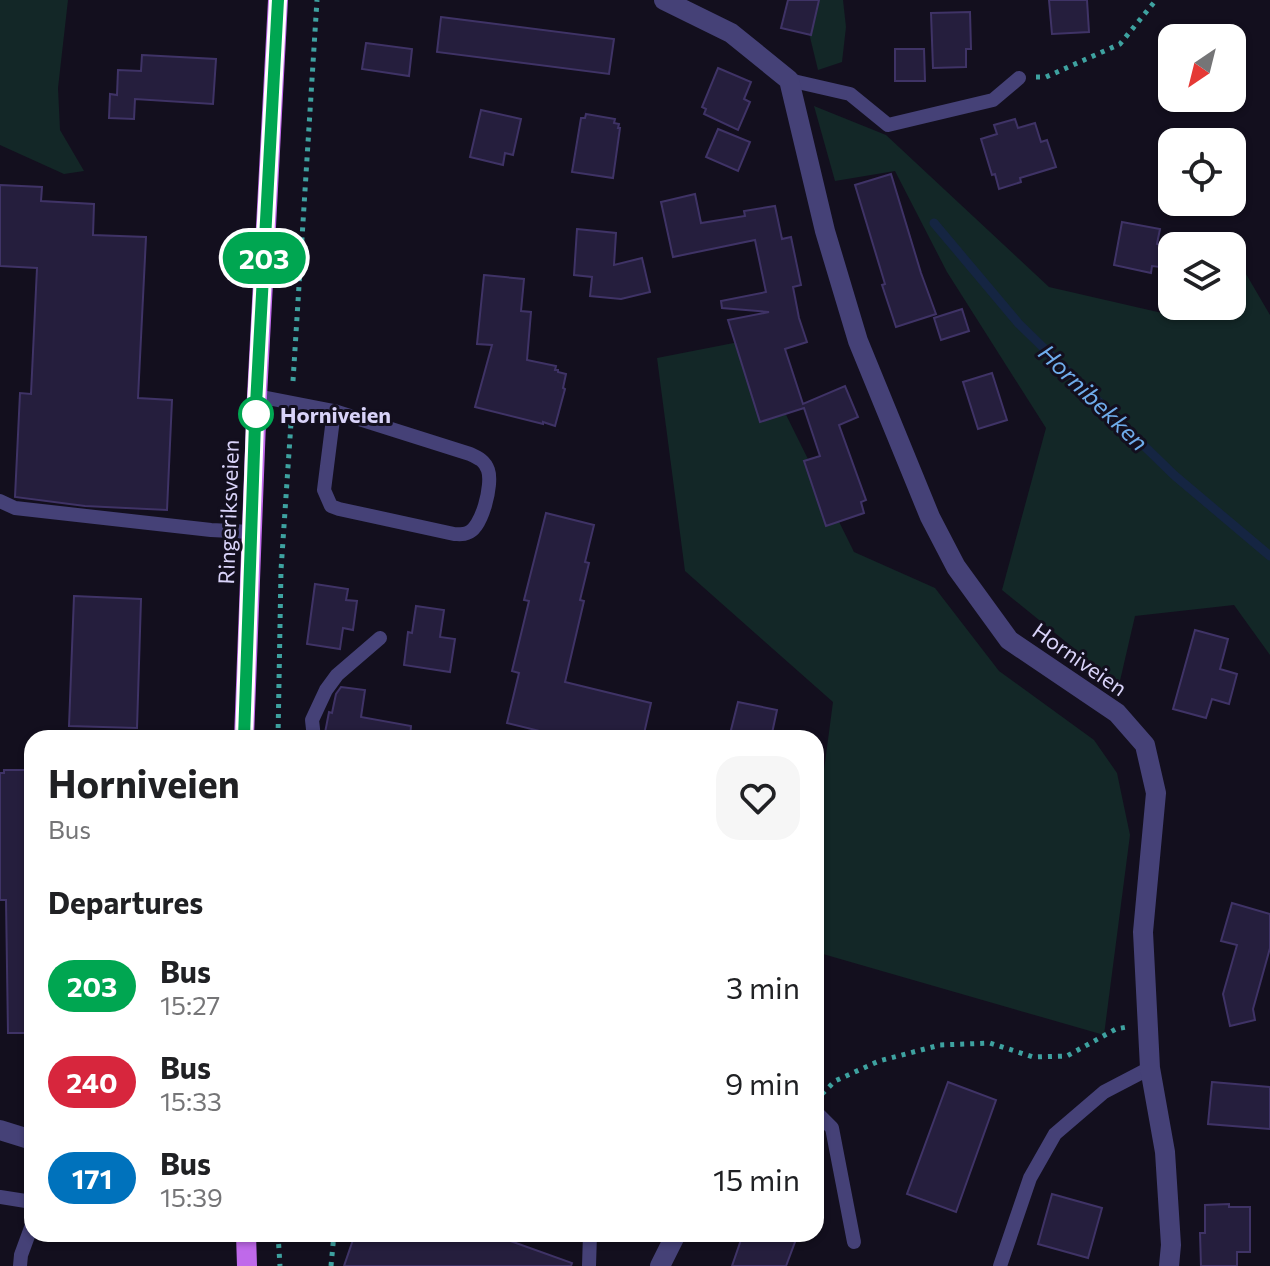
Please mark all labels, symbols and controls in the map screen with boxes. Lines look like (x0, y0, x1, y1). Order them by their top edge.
north arrow (1158, 24, 1246, 112)
map controls (1158, 24, 1246, 320)
button: locate (1158, 128, 1246, 216)
line badge: 203 (218, 232, 310, 284)
button: layers (1158, 232, 1246, 320)
text: 203 (239, 241, 289, 275)
water label: Hornibekken (1033, 338, 1155, 456)
marker: Horniveien (239, 397, 273, 431)
place label: Horniveien (280, 401, 391, 428)
street label: Ringeriksveien (212, 439, 244, 585)
street label: Horniveien (1028, 617, 1132, 701)
button: heart (716, 756, 800, 840)
text: Horniveien (48, 759, 240, 806)
text: Bus (48, 813, 91, 844)
text: Departures (48, 883, 203, 920)
text: Bus (160, 952, 211, 989)
text: 3 min (726, 968, 800, 1005)
text: 203 (67, 969, 117, 1003)
text: 15:27 (160, 989, 220, 1020)
text: Bus (160, 1048, 211, 1085)
text: 9 min (725, 1064, 800, 1101)
text: 240 (66, 1065, 118, 1099)
text: 15:33 (160, 1085, 222, 1116)
text: Bus (160, 1144, 211, 1181)
text: 15 min (713, 1160, 800, 1197)
text: 171 (72, 1161, 112, 1195)
text: 15:39 (160, 1181, 223, 1212)

